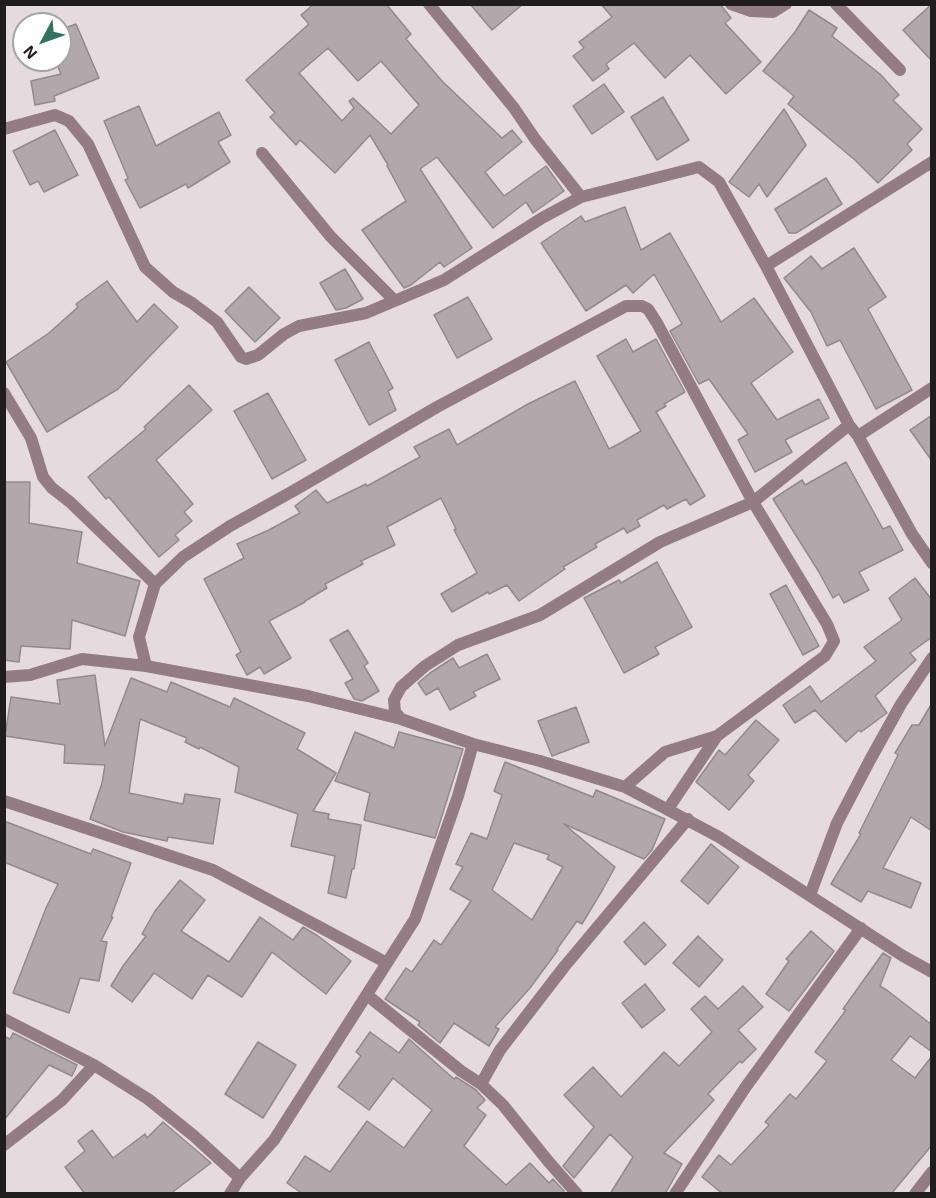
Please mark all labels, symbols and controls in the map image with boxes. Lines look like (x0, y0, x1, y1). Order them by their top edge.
north arrow (12, 12, 72, 72)
text: N (19, 42, 41, 63)

